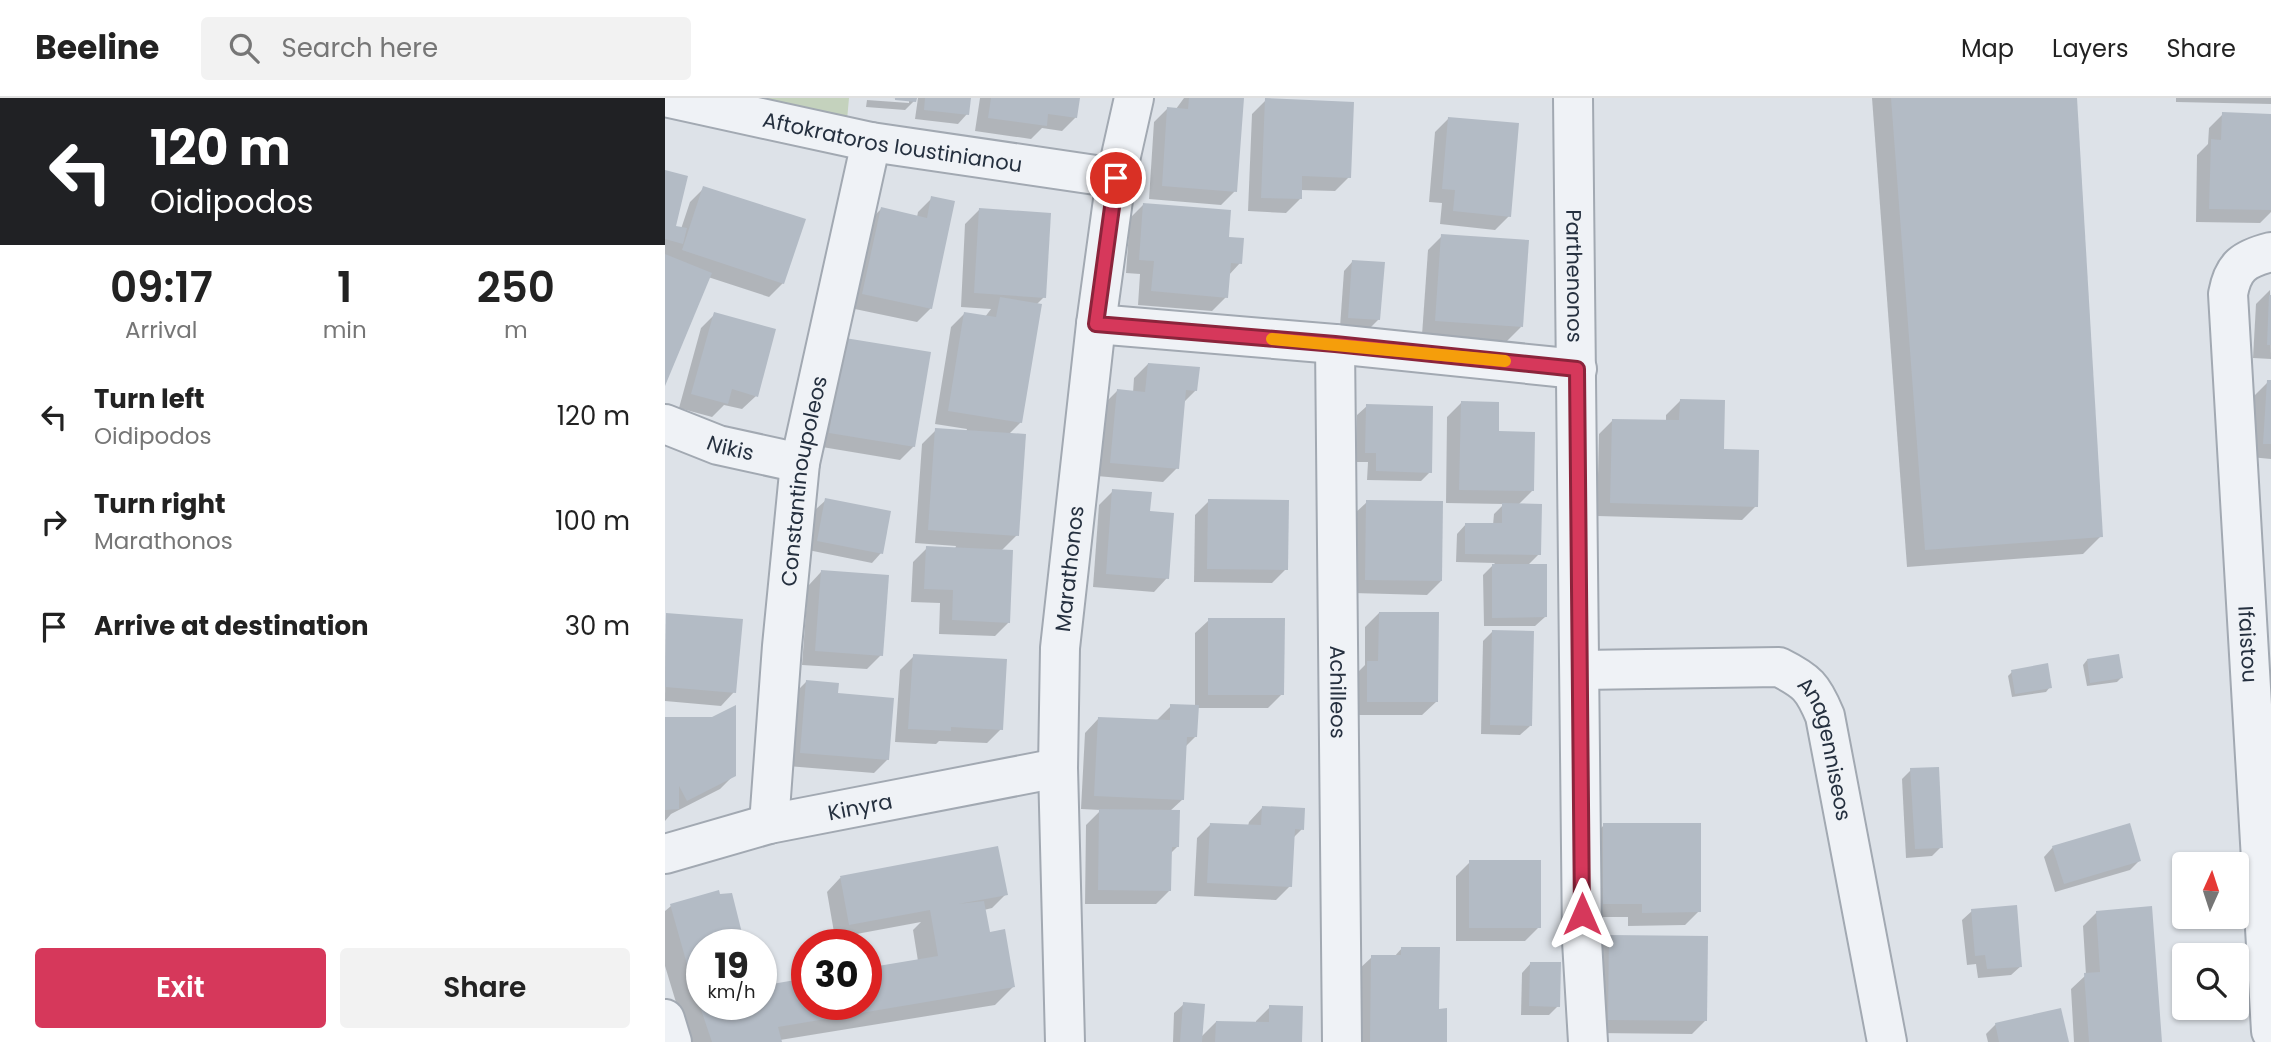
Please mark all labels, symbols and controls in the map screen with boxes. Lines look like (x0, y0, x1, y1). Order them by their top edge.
search box (201, 17, 691, 80)
text: Beeline (35, 24, 159, 71)
icon: search (225, 29, 263, 67)
text: Search here (281, 30, 438, 66)
text: Map (1961, 32, 2014, 65)
text: Layers (2052, 32, 2128, 65)
text: Share (2166, 32, 2236, 65)
street label: Aftokratoros Ioustinianou (760, 104, 1024, 179)
text: 120 m (150, 114, 291, 182)
icon: left (35, 126, 126, 217)
pin (1086, 148, 1146, 208)
icon: arrive (1097, 159, 1135, 197)
text: Oidipodos (150, 179, 313, 224)
street label: Parthenonos (1560, 209, 1590, 343)
text: 09:17 (110, 258, 213, 317)
text: 1 (337, 258, 352, 317)
text: 250 (477, 258, 555, 317)
text: Arrival (125, 314, 198, 346)
text: min (323, 314, 367, 346)
text: m (504, 314, 528, 346)
street label: Constantinoupoleos (773, 373, 833, 588)
text: Turn left (94, 381, 205, 417)
icon: left (35, 398, 73, 436)
text: 120 m (557, 398, 630, 434)
text: Oidipodos (94, 420, 211, 452)
street label: Nikis (703, 428, 757, 467)
text: Turn right (94, 486, 226, 522)
icon: right (35, 503, 73, 541)
text: 100 m (555, 503, 630, 539)
street label: Marathonos (1047, 504, 1090, 633)
text: Marathonos (94, 525, 233, 557)
street label: Ifaistou (2232, 605, 2265, 684)
icon: arrive (35, 608, 73, 646)
text: Arrive at destination (94, 608, 369, 644)
text: 30 m (565, 608, 630, 644)
street label: Achilleos (1324, 645, 1353, 739)
street label: Anagenniseos (1792, 670, 1859, 823)
street label: Kinyra (825, 786, 895, 827)
north arrow (2172, 852, 2249, 929)
map controls (2172, 852, 2249, 1020)
position arrow (1545, 877, 1619, 951)
speed limit sign: 30 (791, 929, 882, 1020)
text: 19 (714, 941, 749, 990)
button: search (2172, 943, 2249, 1020)
button: Exit (35, 948, 326, 1028)
button: Share (340, 948, 630, 1028)
text: km/h (708, 979, 755, 1004)

